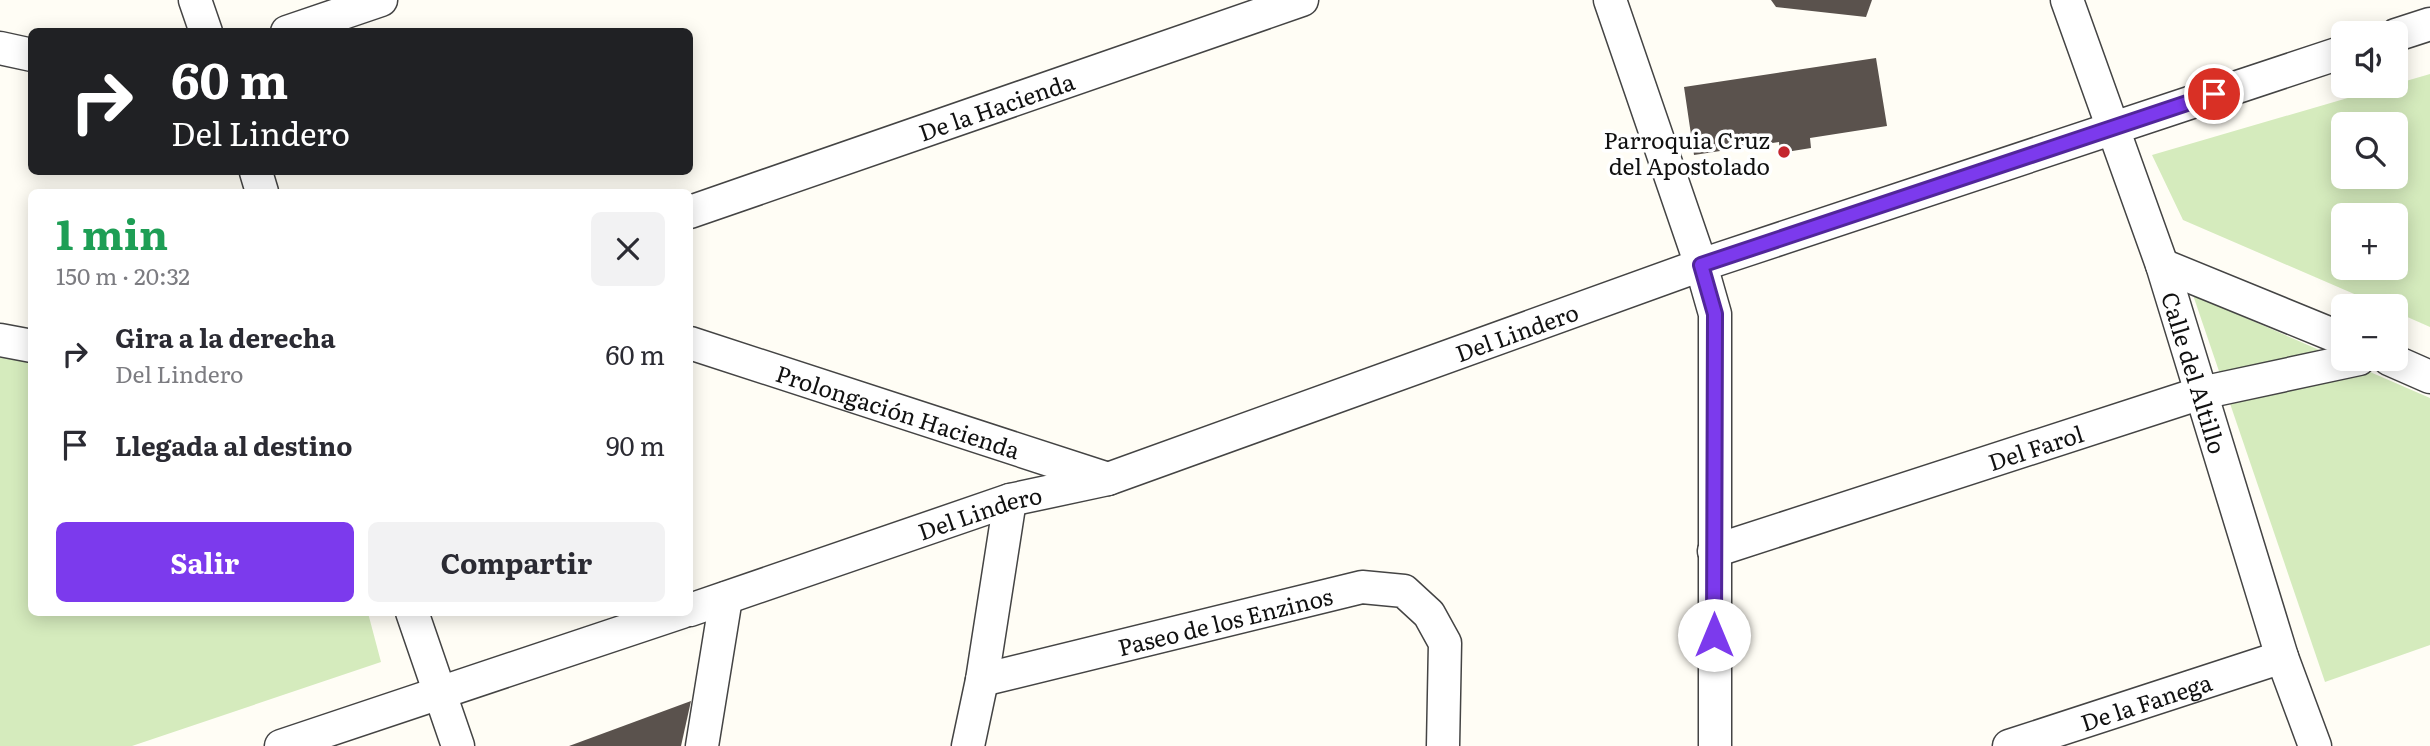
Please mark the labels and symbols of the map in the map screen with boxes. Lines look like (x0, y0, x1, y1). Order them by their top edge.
street label: De la Hacienda (914, 63, 1079, 149)
pin (2184, 64, 2244, 124)
place label: Parroquia Cruz del Apostolado (1603, 122, 1770, 182)
marker: Parroquia Cruz del Apostolado (1776, 144, 1792, 160)
street label: Calle del Altillo (2154, 287, 2236, 458)
street label: Del Lindero (1450, 294, 1583, 369)
street label: Prolongación Hacienda (772, 355, 1025, 467)
street label: Del Farol (1983, 415, 2088, 478)
street label: Del Lindero (913, 477, 1045, 548)
street label: Paseo de los Enzinos (1114, 578, 1336, 663)
position arrow (1677, 598, 1751, 672)
street label: De la Fanega (2076, 664, 2217, 739)

